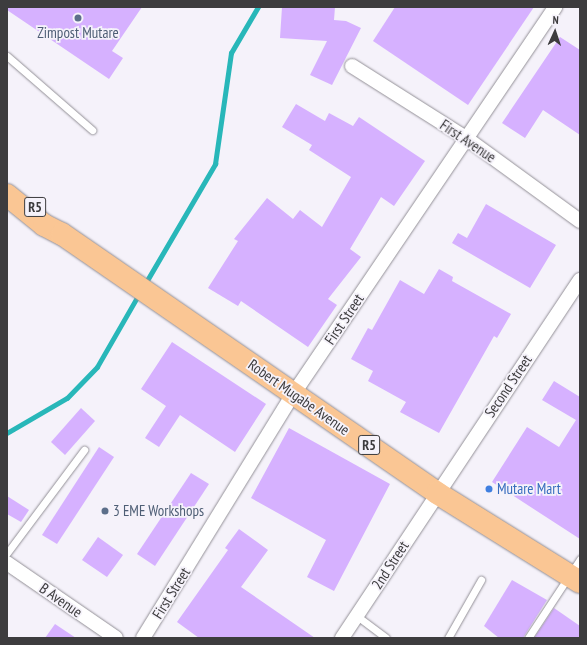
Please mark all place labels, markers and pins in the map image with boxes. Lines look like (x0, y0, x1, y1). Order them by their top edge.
marker: Zimpost Mutare (73, 13, 83, 23)
place label: Zimpost Mutare (37, 24, 119, 42)
place label: Mutare Mart (497, 480, 561, 498)
marker: Mutare Mart (484, 484, 494, 494)
place label: 3 EME Workshops (113, 502, 204, 520)
marker: 3 EME Workshops (100, 506, 110, 516)

